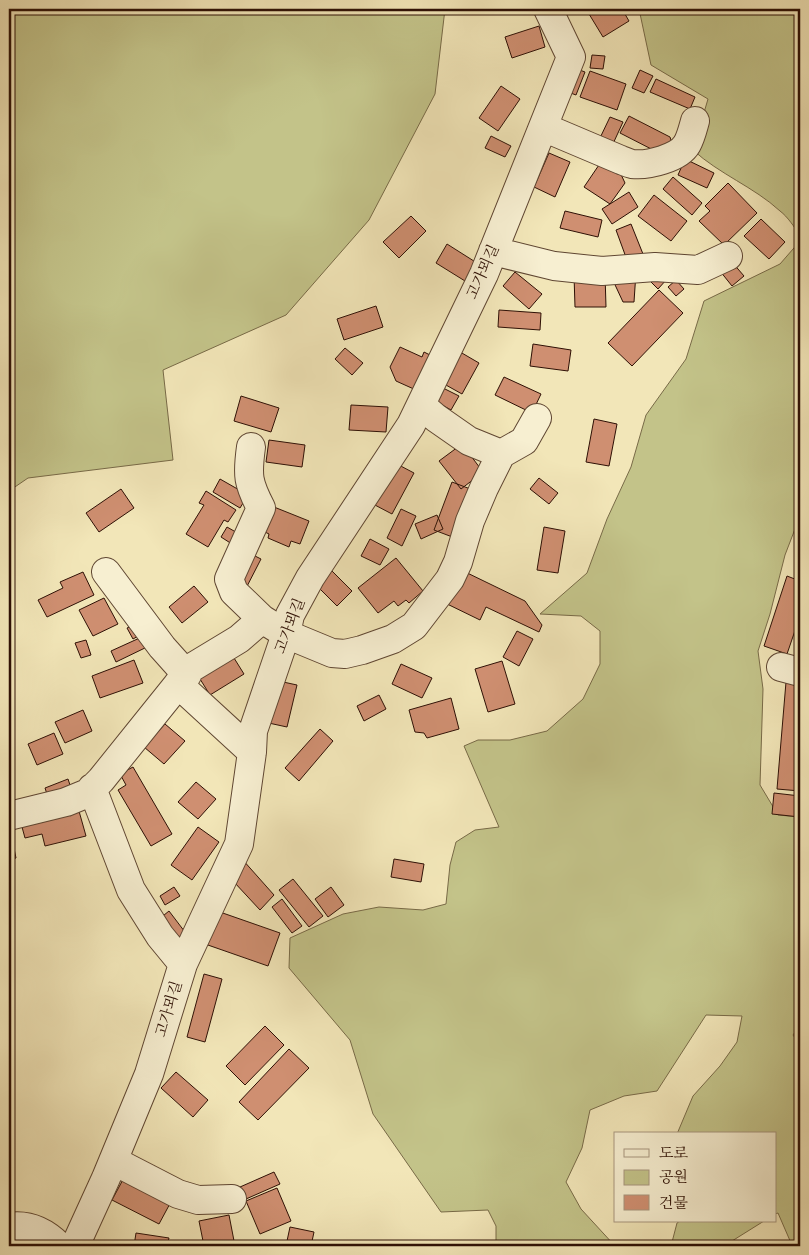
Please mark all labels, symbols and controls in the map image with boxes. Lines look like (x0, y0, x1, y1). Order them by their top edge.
street label: 고가뫼길 (463, 242, 503, 302)
street label: 고가뫼길 (271, 596, 309, 656)
street label: 고가뫼길 (151, 979, 187, 1039)
legend (614, 1132, 776, 1222)
text: 도로 (659, 1144, 688, 1163)
text: 공원 (659, 1168, 688, 1187)
text: 건물 (659, 1194, 688, 1213)

